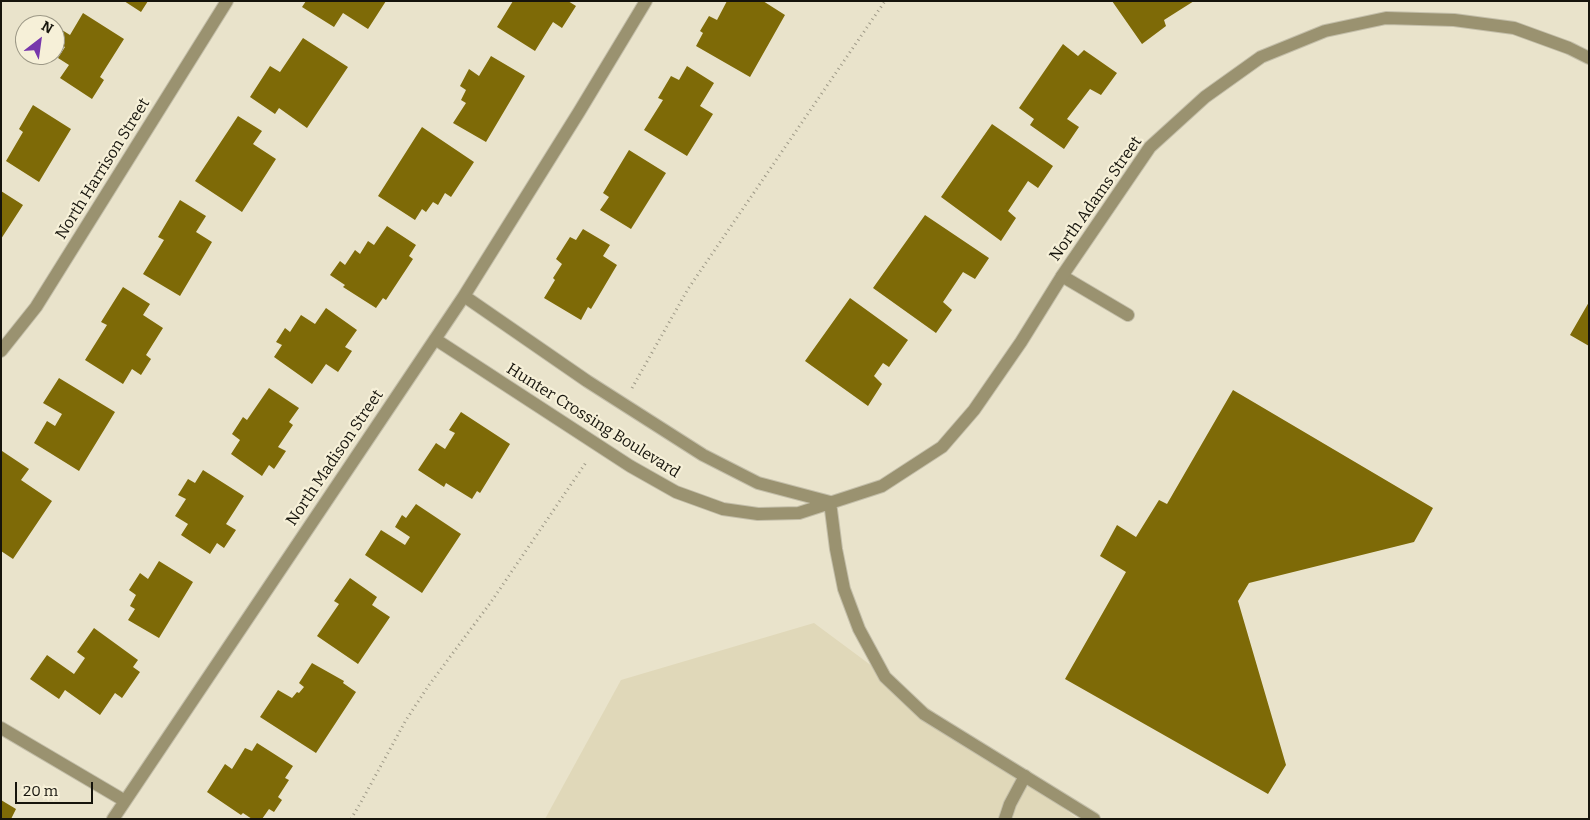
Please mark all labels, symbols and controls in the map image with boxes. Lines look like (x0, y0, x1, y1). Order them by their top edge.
north arrow (15, 15, 65, 65)
text: N (38, 17, 56, 38)
street label: North Harrison Street (52, 95, 154, 243)
street label: North Adams Street (1046, 133, 1146, 265)
street label: Hunter Crossing Boulevard (503, 360, 683, 482)
street label: North Madison Street (282, 386, 388, 530)
scale bar (18, 772, 95, 804)
text: 20 m (23, 782, 58, 800)

